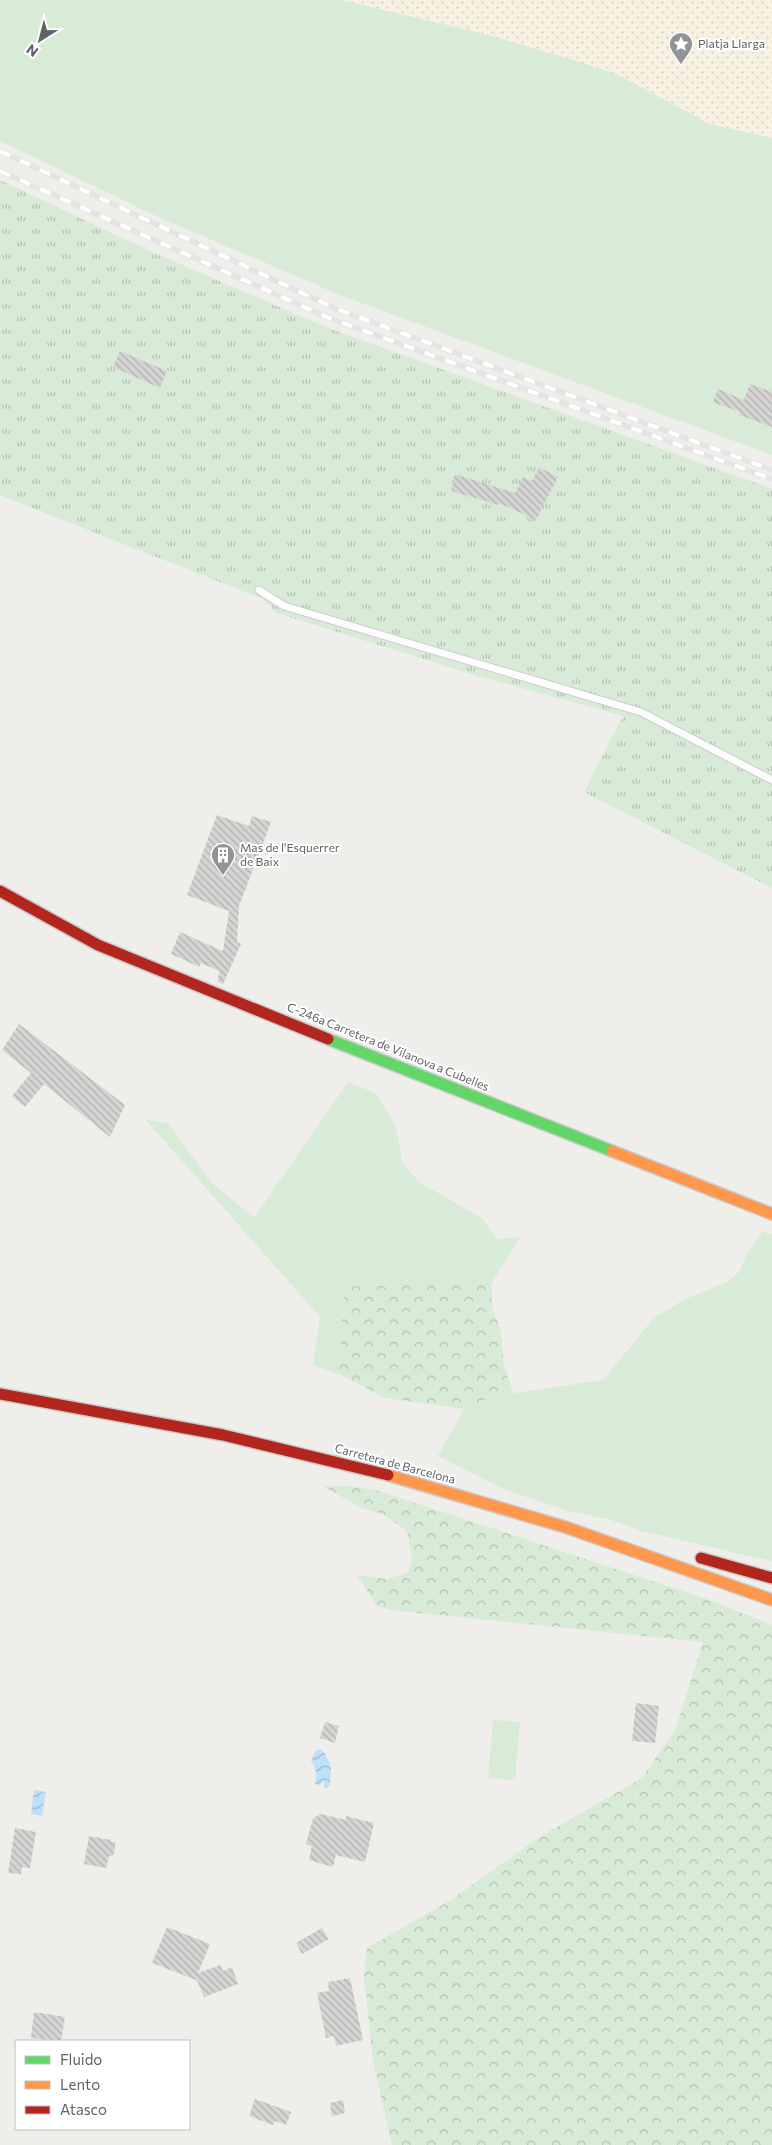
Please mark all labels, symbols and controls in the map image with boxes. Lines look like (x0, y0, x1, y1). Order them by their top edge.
north arrow (15, 15, 65, 65)
place icon: Platja Llarga (668, 31, 694, 65)
place label: Platja Llarga (698, 36, 765, 50)
text: N (23, 41, 41, 61)
place label: Mas de l'Esquerrer de Baix (240, 840, 340, 868)
building icon: Mas de l'Esquerrer de Baix (210, 842, 236, 876)
street label: C-246a Carretera de Vilanova a Cubelles (285, 999, 491, 1093)
street label: Carretera de Barcelona (333, 1440, 457, 1486)
legend (15, 2040, 190, 2130)
text: Fluido (60, 2050, 102, 2068)
text: Lento (60, 2075, 100, 2093)
text: Atasco (60, 2100, 107, 2118)

